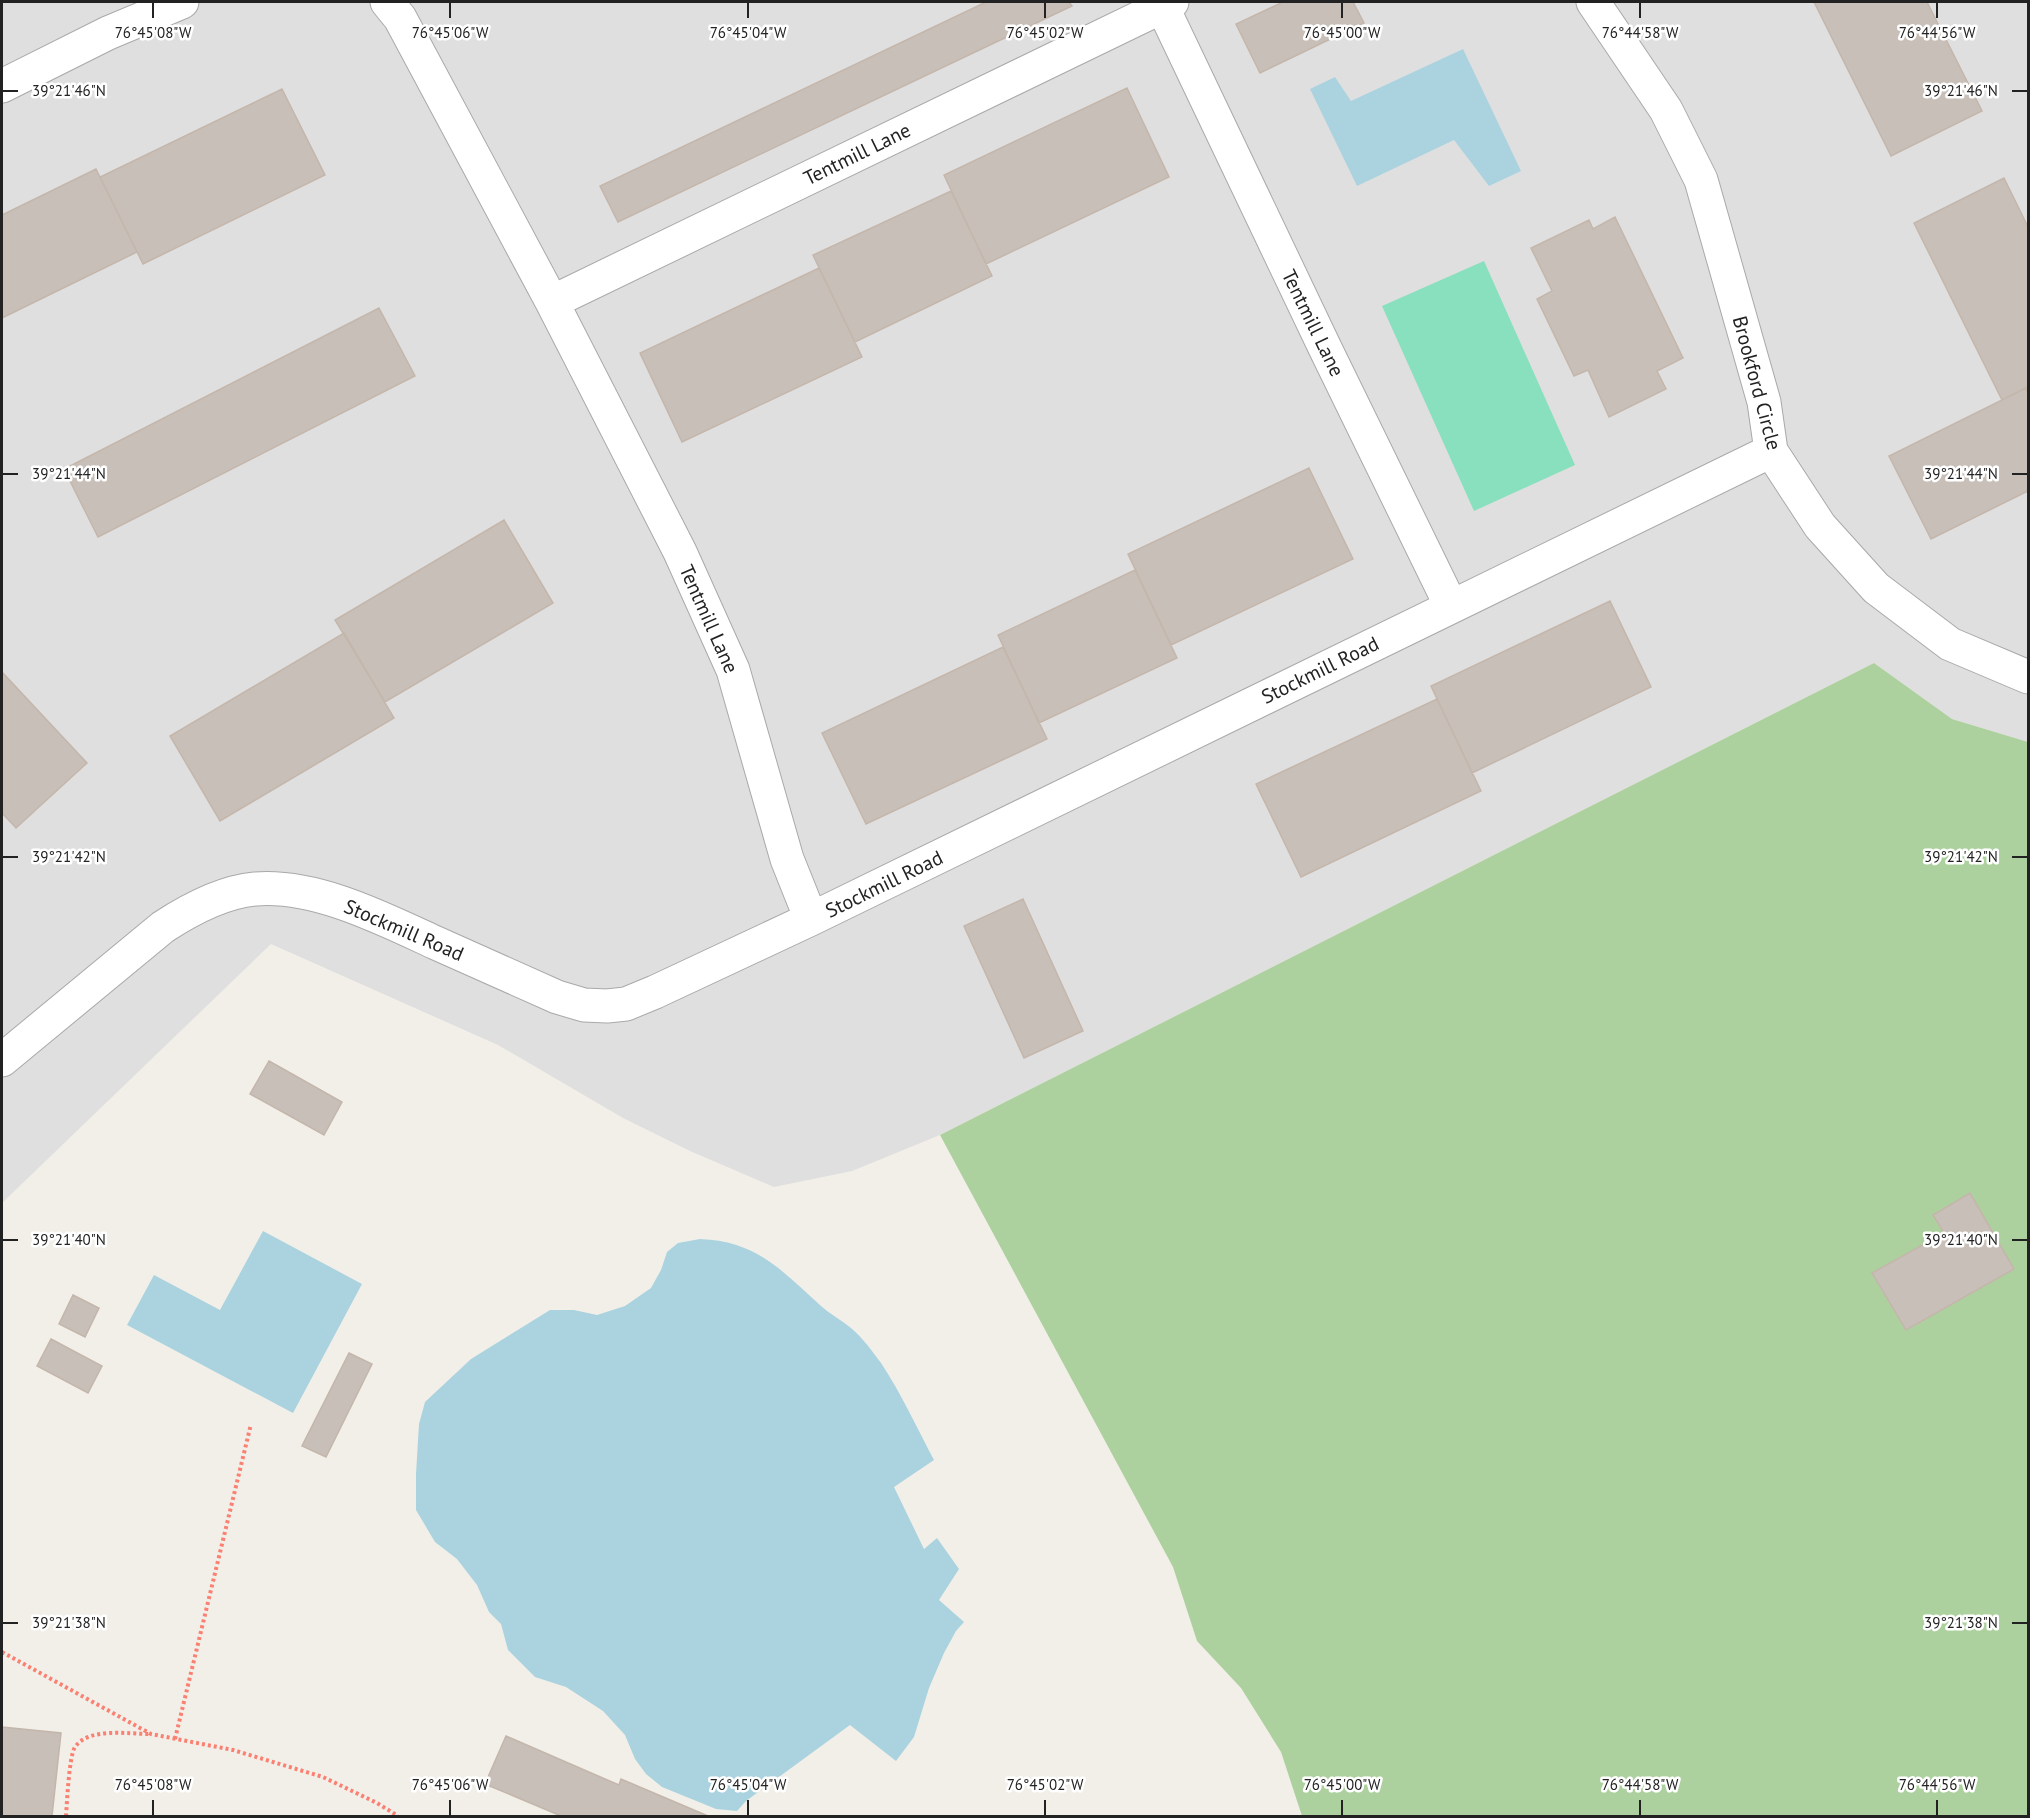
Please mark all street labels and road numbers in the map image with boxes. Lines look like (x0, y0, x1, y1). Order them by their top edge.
street label: Tentmill Lane (799, 117, 915, 191)
street label: Tentmill Lane (1276, 265, 1350, 381)
street label: Brookford Circle (1727, 313, 1787, 453)
street label: Tentmill Lane (674, 561, 744, 677)
street label: Stockmill Road (1257, 630, 1383, 710)
street label: Stockmill Road (821, 844, 947, 924)
street label: Stockmill Road (340, 893, 468, 967)

